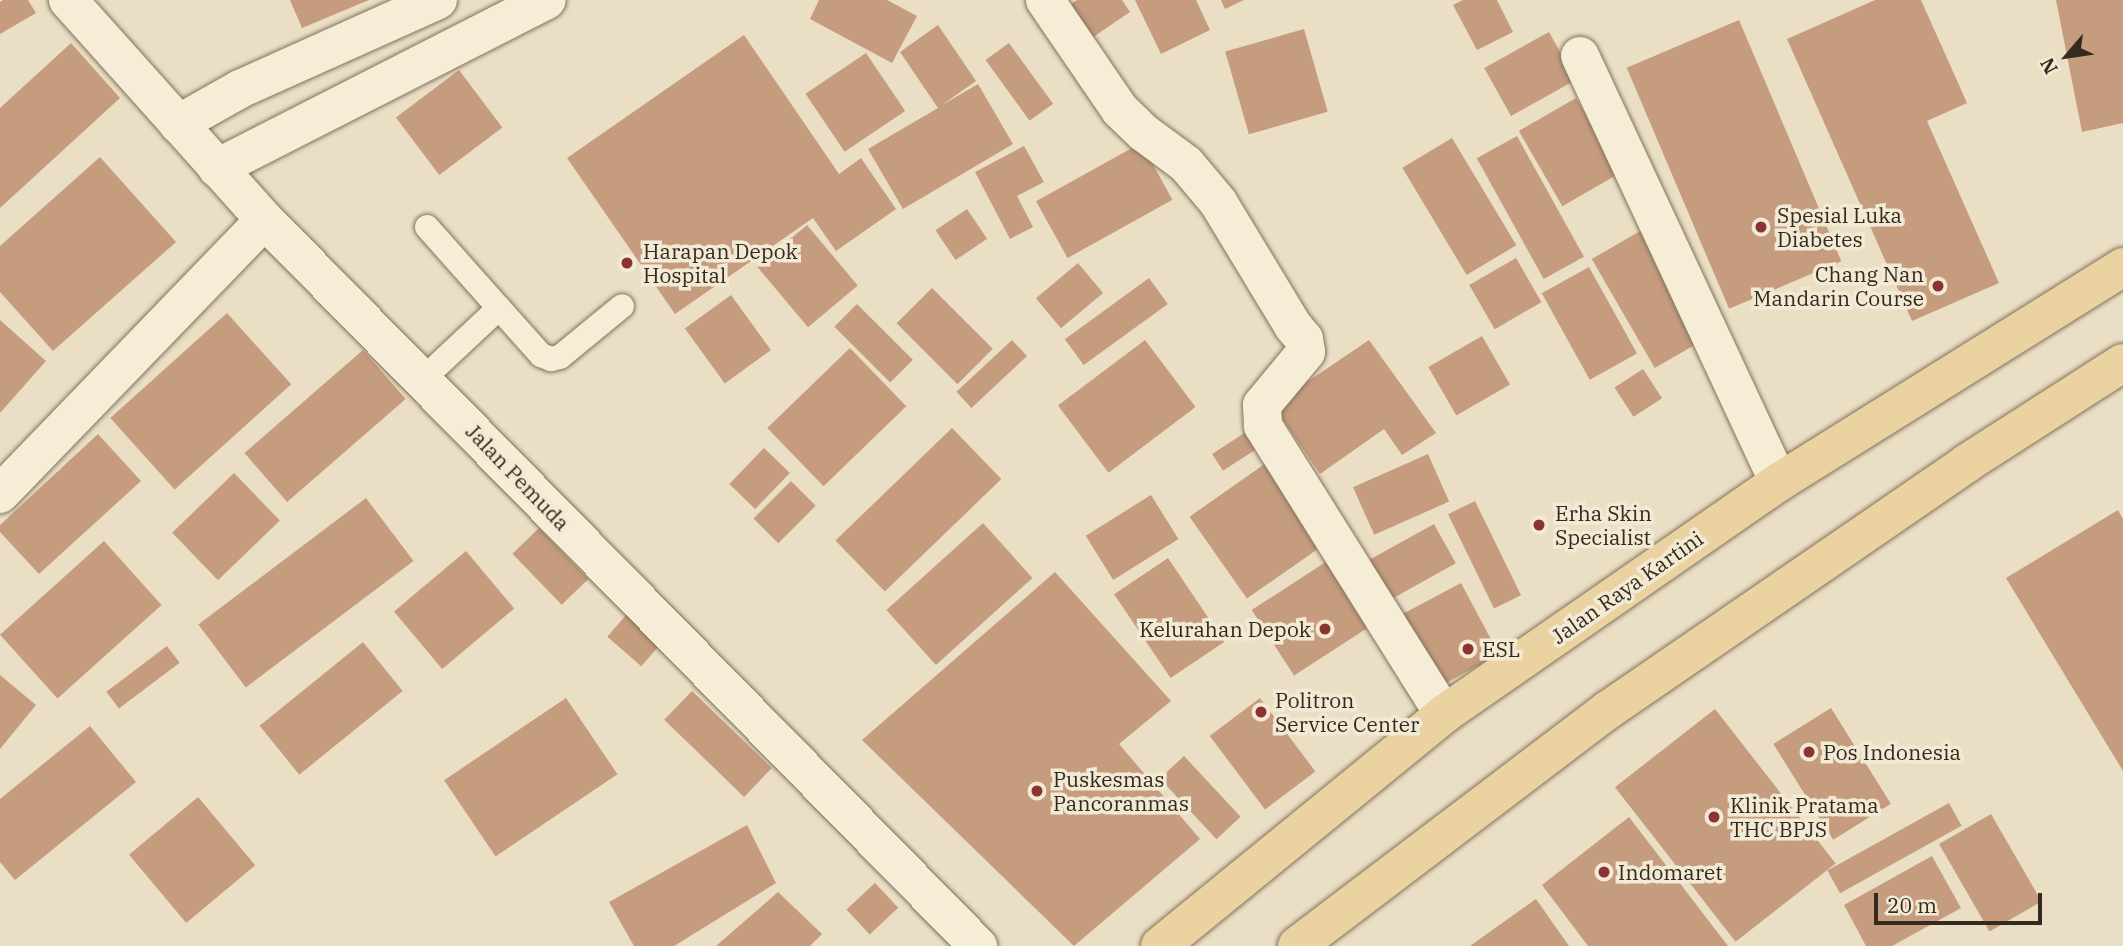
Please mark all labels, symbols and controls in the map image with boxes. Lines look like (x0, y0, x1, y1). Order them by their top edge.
north arrow (2032, 21, 2102, 91)
text: N (2034, 54, 2063, 79)
place label: Spesial Luka Diabetes (1777, 202, 1902, 252)
marker: Spesial Luka Diabetes (1751, 217, 1771, 237)
place label: Harapan Depok Hospital (643, 238, 798, 288)
marker: Harapan Depok Hospital (617, 253, 637, 273)
place label: Chang Nan Mandarin Course (1753, 261, 1924, 311)
marker: Chang Nan Mandarin Course (1930, 278, 1946, 294)
street label: Jalan Pemuda (461, 419, 575, 535)
place label: Erha Skin Specialist (1555, 500, 1652, 550)
marker: Erha Skin Specialist (1529, 515, 1549, 535)
street label: Jalan Raya Kartini (1546, 525, 1708, 649)
place label: Kelurahan Depok (1139, 616, 1311, 642)
marker: Kelurahan Depok (1317, 621, 1333, 637)
place label: ESL (1482, 636, 1520, 662)
marker: ESL (1460, 641, 1476, 657)
place label: Politron Service Center (1275, 687, 1419, 737)
marker: Politron Service Center (1253, 704, 1269, 720)
place label: Pos Indonesia (1823, 739, 1961, 765)
marker: Pos Indonesia (1801, 744, 1817, 760)
place label: Puskesmas Pancoranmas (1053, 766, 1189, 816)
marker: Puskesmas Pancoranmas (1027, 781, 1047, 801)
place label: Klinik Pratama THC BPJS (1730, 792, 1879, 842)
marker: Klinik Pratama THC BPJS (1704, 807, 1724, 827)
place label: Indomaret (1618, 859, 1723, 885)
marker: Indomaret (1596, 864, 1612, 880)
scale bar (1878, 880, 2046, 924)
text: 20 m (1887, 891, 1937, 919)

